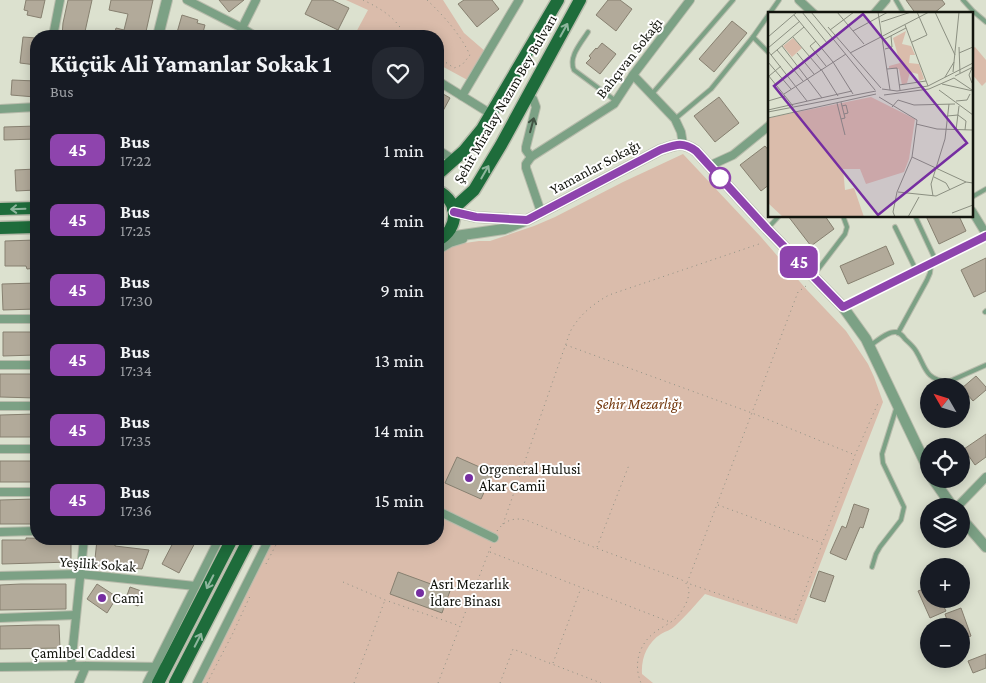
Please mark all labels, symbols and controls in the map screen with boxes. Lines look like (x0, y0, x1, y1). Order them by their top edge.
street label: Şehit Miralay Nazım Bey Bulvarı (450, 12, 561, 187)
inset map (768, 12, 974, 218)
street label: Bahçıvan Sokağı (593, 15, 666, 102)
one-way arrow (559, 24, 569, 38)
button: heart (372, 47, 424, 99)
text: Küçük Ali Yamanlar Sokak 1 (50, 50, 332, 77)
text: Bus (50, 83, 74, 100)
one-way arrow (527, 118, 537, 134)
text: Bus (120, 131, 150, 152)
street label: Yamanlar Sokağı (547, 136, 643, 198)
text: 45 (68, 140, 87, 160)
text: 1 min (384, 140, 424, 161)
text: 17:22 (120, 152, 151, 169)
one-way arrow (480, 166, 490, 180)
unlabelled marker (709, 167, 731, 189)
text: Bus (120, 201, 150, 222)
one-way arrow (10, 204, 26, 213)
text: 45 (68, 210, 87, 230)
text: 4 min (380, 210, 424, 231)
text: 17:25 (120, 222, 151, 239)
line badge: 45 (776, 246, 822, 278)
text: 45 (790, 252, 808, 272)
text: Bus (120, 271, 150, 292)
text: 45 (68, 280, 87, 300)
text: 9 min (380, 280, 424, 301)
text: 17:30 (120, 292, 153, 309)
text: Bus (120, 341, 150, 362)
text: 45 (68, 350, 87, 370)
text: 13 min (375, 350, 424, 371)
text: 17:34 (120, 362, 152, 379)
north arrow (920, 378, 970, 428)
map controls (920, 378, 970, 668)
park label: Şehir Mezarlığı (596, 396, 682, 413)
text: Bus (120, 411, 150, 432)
text: 45 (68, 420, 87, 440)
text: 14 min (374, 420, 424, 441)
text: 17:35 (120, 432, 151, 449)
button: locate (920, 438, 970, 488)
place label: Orgeneral Hulusi Akar Camii (479, 461, 581, 494)
marker: Orgeneral Hulusi Akar Camii (463, 472, 475, 484)
text: Bus (120, 481, 150, 502)
text: 45 (68, 490, 87, 510)
text: 15 min (375, 490, 424, 511)
button: layers (920, 498, 970, 548)
text: 17:36 (120, 502, 152, 519)
street label: Yeşilik Sokak (59, 553, 138, 576)
button: + (920, 558, 970, 608)
one-way arrow (205, 574, 214, 589)
place label: Asri Mezarlık İdare Binası (430, 576, 510, 609)
marker: Asri Mezarlık İdare Binası (414, 587, 426, 599)
place label: Cami (112, 590, 144, 606)
marker: Cami (96, 592, 108, 604)
button: − (920, 618, 970, 668)
one-way arrow (193, 632, 203, 647)
street label: Çamlıbel Caddesi (31, 645, 135, 662)

